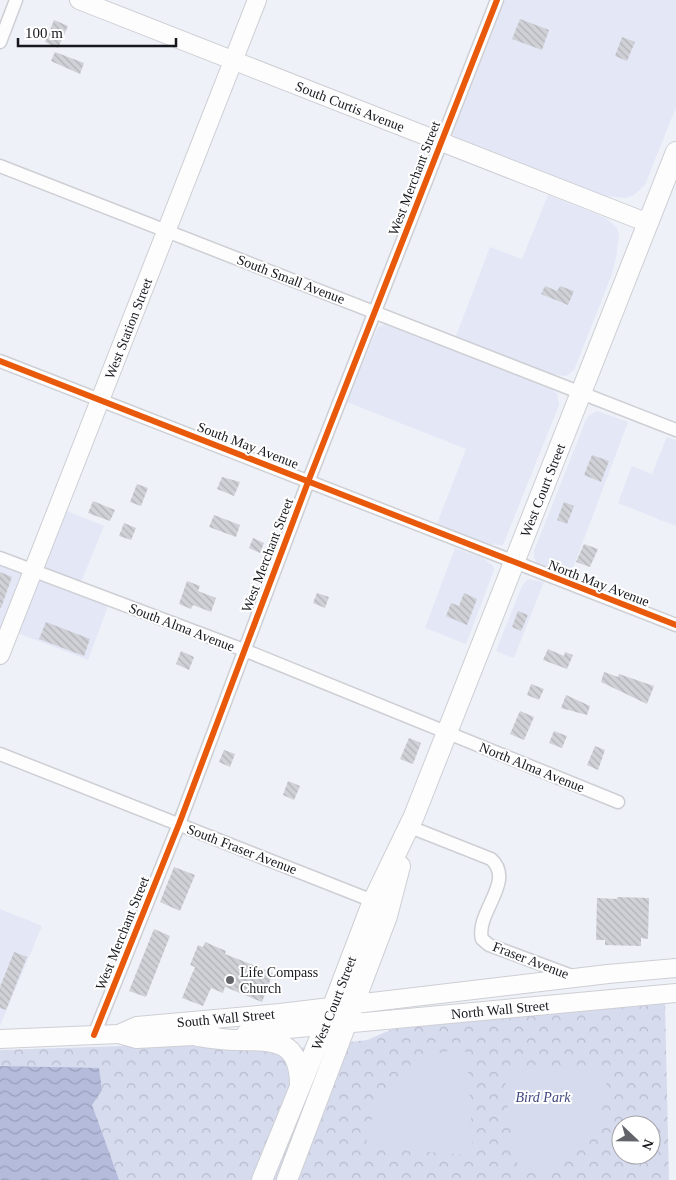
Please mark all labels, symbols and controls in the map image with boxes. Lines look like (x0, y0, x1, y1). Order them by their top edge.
scale bar (18, 15, 175, 47)
text: 100 m (25, 25, 63, 41)
street label: South Curtis Avenue (293, 79, 406, 135)
street label: West Merchant Street (386, 119, 443, 237)
street label: South Small Avenue (235, 252, 347, 307)
street label: West Station Street (102, 276, 155, 381)
street label: South May Avenue (195, 419, 300, 472)
street label: West Court Street (518, 441, 568, 539)
street label: West Merchant Street (239, 496, 296, 614)
street label: North May Avenue (546, 557, 651, 610)
street label: South Alma Avenue (127, 600, 237, 654)
street label: North Alma Avenue (477, 740, 586, 795)
street label: South Fraser Avenue (185, 822, 299, 877)
street label: West Merchant Street (93, 874, 152, 992)
street label: Fraser Avenue (491, 939, 571, 982)
street label: West Court Street (309, 954, 359, 1052)
place label: Life Compass Church (240, 965, 318, 996)
marker: Life Compass Church (224, 974, 236, 986)
street label: North Wall Street (450, 998, 550, 1022)
street label: South Wall Street (176, 1006, 276, 1030)
park label: Bird Park (515, 1090, 571, 1105)
north arrow (611, 1115, 661, 1165)
text: N (639, 1137, 656, 1152)

